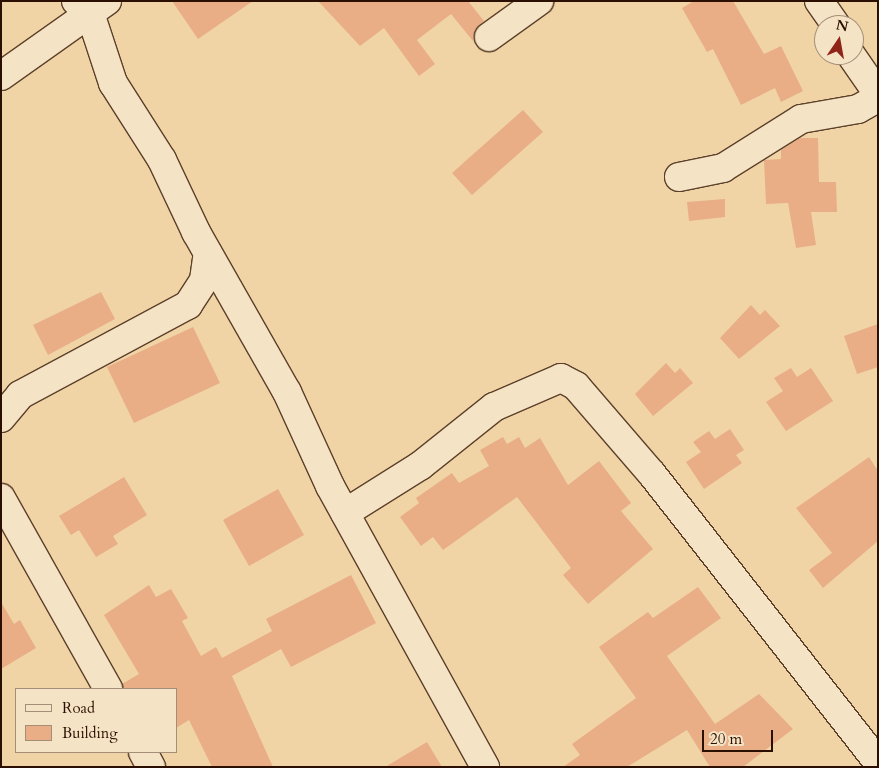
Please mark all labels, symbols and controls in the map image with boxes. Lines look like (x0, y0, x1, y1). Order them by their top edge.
north arrow (814, 15, 864, 65)
text: N (834, 15, 850, 36)
legend (15, 688, 178, 753)
text: Road (62, 698, 95, 718)
scale bar (704, 720, 775, 752)
text: Building (62, 723, 118, 743)
text: 20 m (710, 729, 742, 749)

